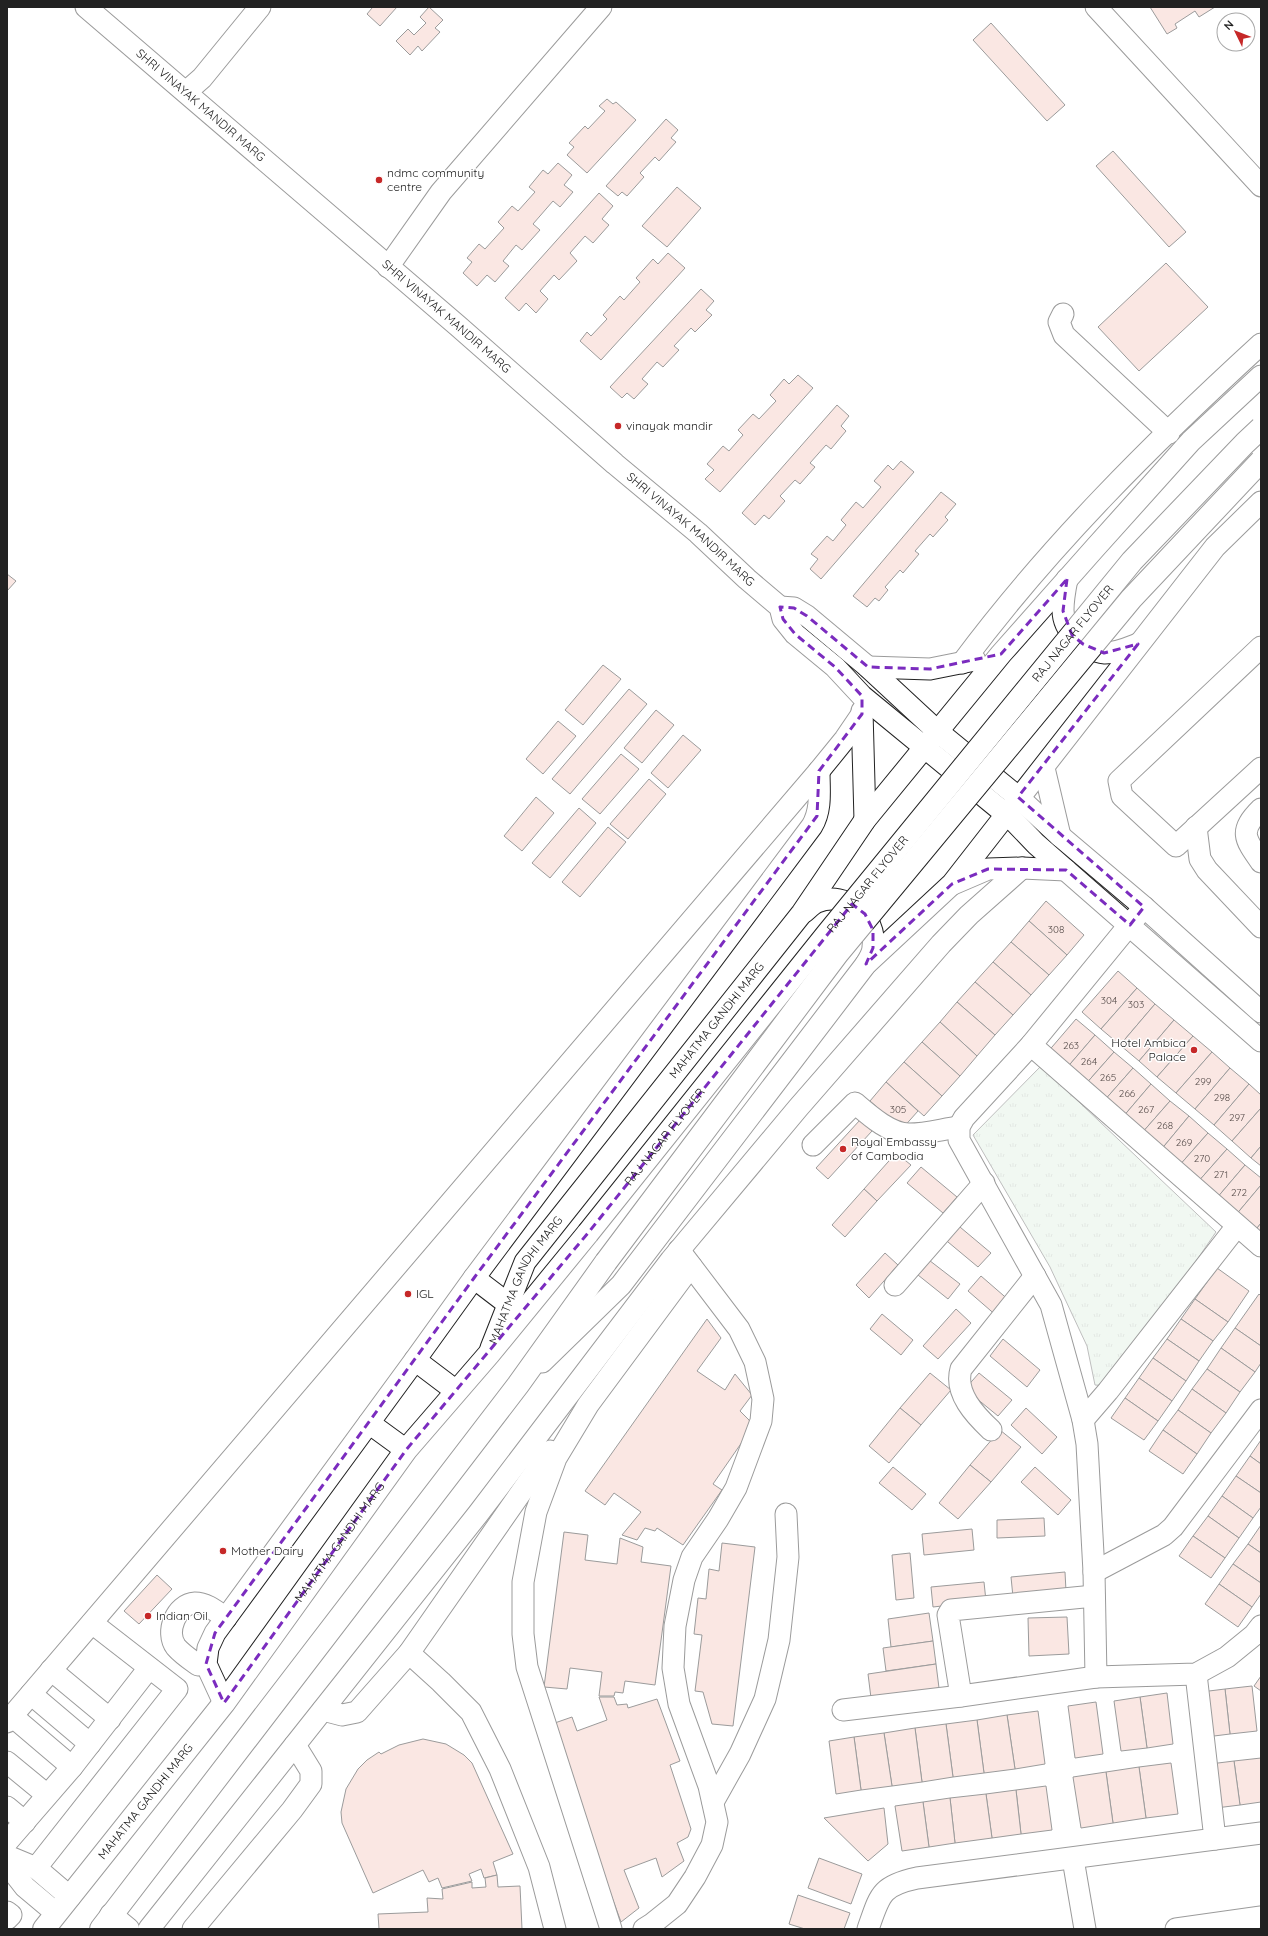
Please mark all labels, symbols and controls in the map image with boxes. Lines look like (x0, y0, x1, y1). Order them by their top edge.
north arrow (1216, 12, 1256, 52)
text: N (1221, 17, 1237, 33)
street label: SHRI VINAYAK MANDIR MARG (133, 45, 269, 164)
place label: ndmc community centre (387, 165, 484, 194)
marker: ndmc community centre (374, 175, 384, 185)
street label: SHRI VINAYAK MANDIR MARG (379, 256, 514, 376)
place label: vinayak mandir (626, 418, 713, 433)
marker: vinayak mandir (613, 421, 623, 431)
street label: SHRI VINAYAK MANDIR MARG (624, 469, 758, 589)
street label: RAJ NAGAR FLYOVER (1028, 582, 1116, 685)
street label: RAJ NAGAR FLYOVER (823, 833, 911, 935)
house number: 308 (1048, 923, 1064, 936)
street label: MAHATMA GANDHI MARG (666, 959, 767, 1081)
house number: 304 (1101, 994, 1117, 1007)
house number: 303 (1128, 998, 1144, 1011)
place label: Hotel Ambica Palace (1111, 1035, 1186, 1064)
house number: 263 (1063, 1039, 1079, 1052)
marker: Hotel Ambica Palace (1189, 1045, 1199, 1055)
house number: 264 (1081, 1055, 1097, 1068)
house number: 265 (1100, 1071, 1116, 1084)
house number: 299 (1195, 1075, 1212, 1088)
street label: RAJ NAGAR FLYOVER (621, 1085, 708, 1188)
house number: 266 (1119, 1087, 1136, 1100)
house number: 298 (1214, 1091, 1230, 1104)
house number: 305 (890, 1103, 906, 1116)
house number: 267 (1138, 1103, 1154, 1116)
house number: 297 (1229, 1111, 1245, 1124)
house number: 268 (1157, 1119, 1173, 1132)
place label: Royal Embassy of Cambodia (851, 1134, 937, 1163)
house number: 269 (1176, 1136, 1193, 1149)
marker: Royal Embassy of Cambodia (838, 1144, 848, 1154)
house number: 270 (1194, 1152, 1210, 1165)
house number: 271 (1214, 1168, 1228, 1181)
house number: 272 (1231, 1186, 1247, 1199)
street label: MAHATMA GANDHI MARG (485, 1213, 566, 1346)
place label: IGL (416, 1286, 434, 1301)
marker: IGL (403, 1289, 413, 1299)
street label: MAHATMA GANDHI MARG (291, 1479, 387, 1605)
place label: Mother Dairy (231, 1543, 304, 1558)
marker: Mother Dairy (218, 1546, 228, 1556)
place label: Indian Oil (156, 1608, 208, 1623)
marker: Indian Oil (143, 1611, 153, 1621)
street label: MAHATMA GANDHI MARG (94, 1740, 196, 1862)

